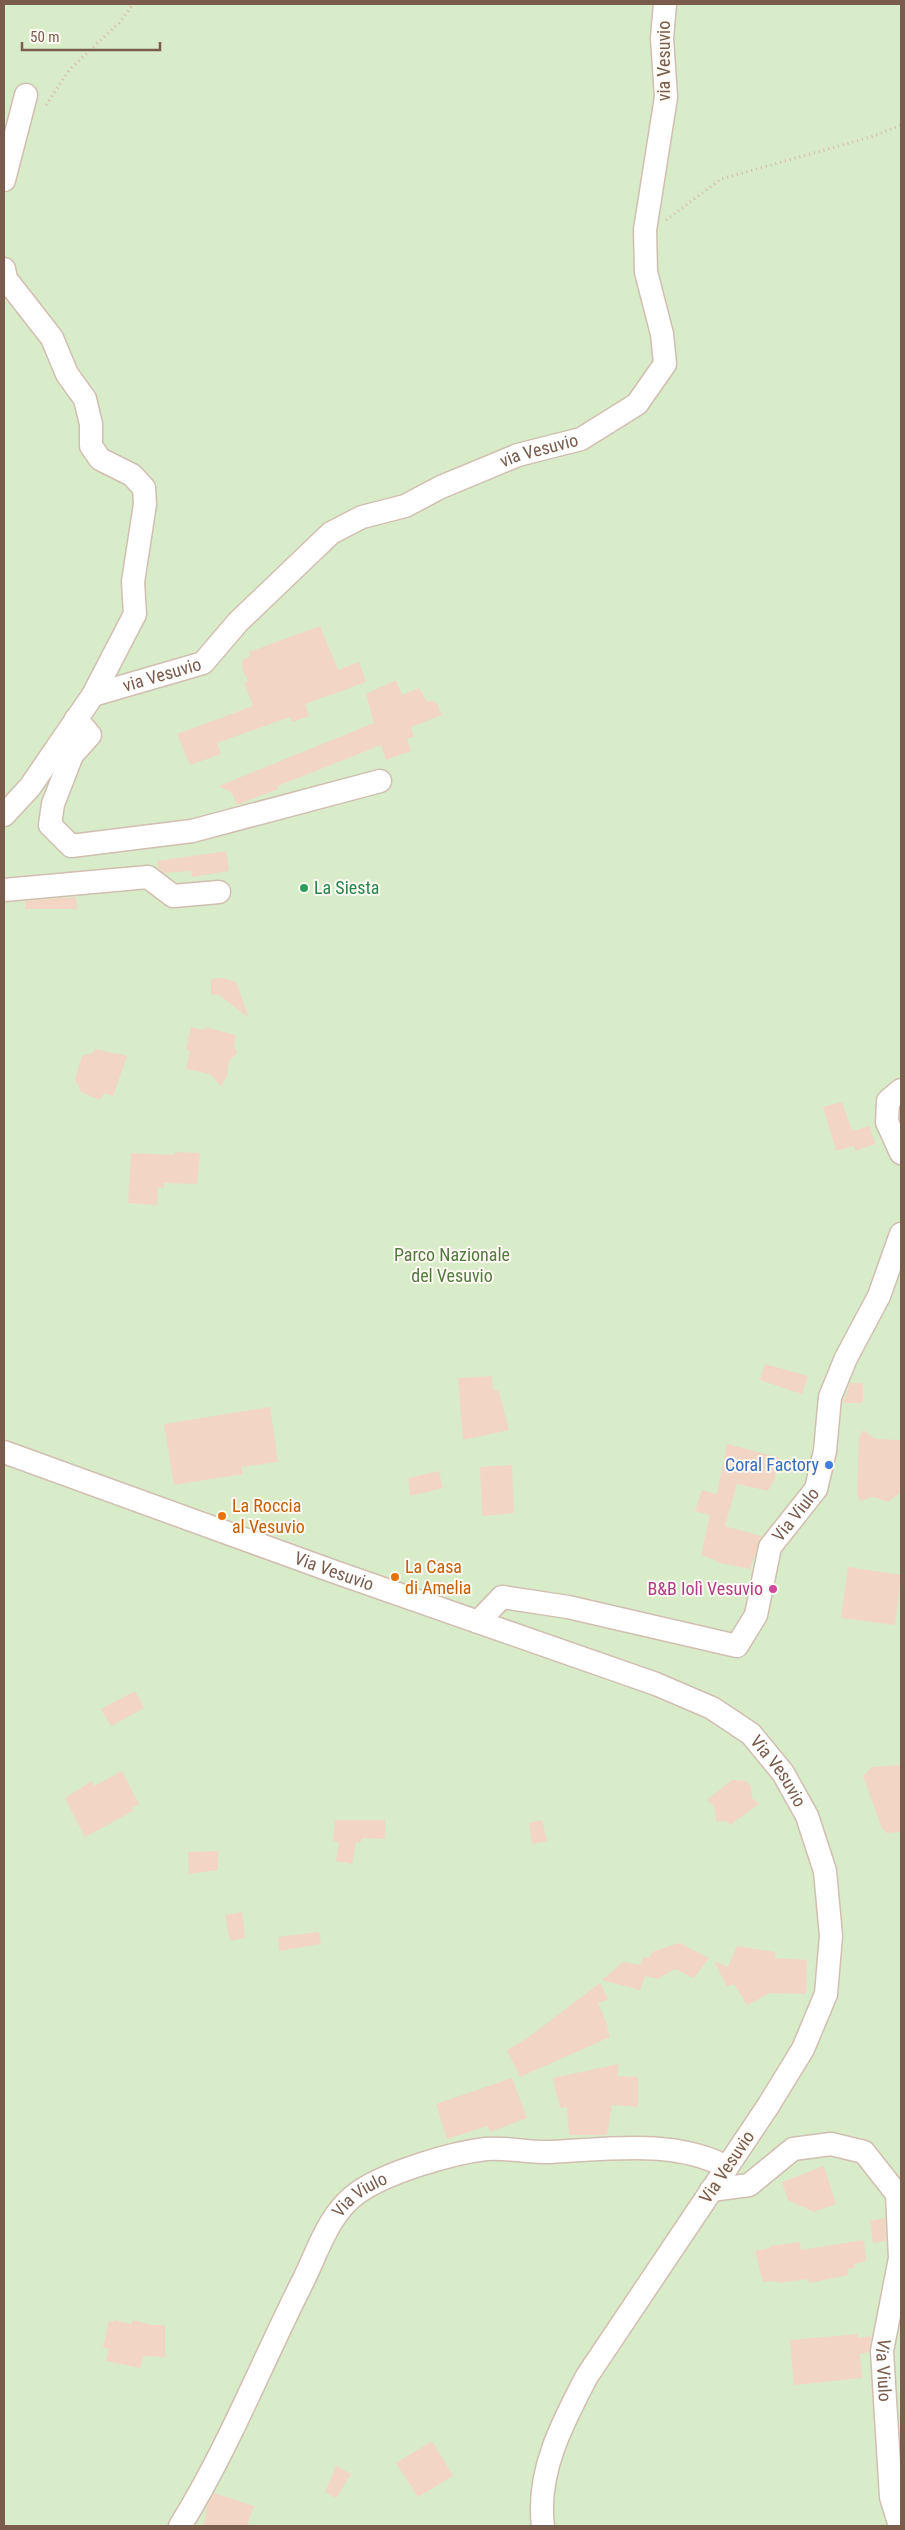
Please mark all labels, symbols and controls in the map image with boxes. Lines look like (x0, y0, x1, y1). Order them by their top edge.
scale bar (22, 20, 160, 52)
street label: via Vesuvio (653, 21, 674, 101)
text: 50 m (30, 28, 60, 46)
street label: via Vesuvio (496, 429, 580, 471)
street label: via Vesuvio (120, 653, 204, 696)
place label: La Siesta (314, 877, 379, 898)
marker: La Siesta (298, 882, 310, 894)
park label: Parco Nazionale del Vesuvio (394, 1244, 510, 1286)
place label: Coral Factory (725, 1454, 819, 1475)
marker: Coral Factory (823, 1459, 835, 1471)
street label: Via Viulo (767, 1483, 823, 1546)
place label: La Roccia al Vesuvio (232, 1495, 305, 1537)
marker: La Roccia al Vesuvio (216, 1510, 228, 1522)
street label: Via Vesuvio (292, 1547, 377, 1595)
place label: La Casa di Amelia (405, 1556, 471, 1598)
marker: La Casa di Amelia (389, 1571, 401, 1583)
place label: B&B Iolì Vesuvio (647, 1578, 763, 1599)
marker: B&B Iolì Vesuvio (767, 1583, 779, 1595)
street label: Via Vesuvio (746, 1731, 811, 1810)
street label: Via Vesuvio (695, 2126, 758, 2207)
street label: Via Viulo (327, 2167, 390, 2221)
street label: Via Viulo (872, 2337, 896, 2402)

